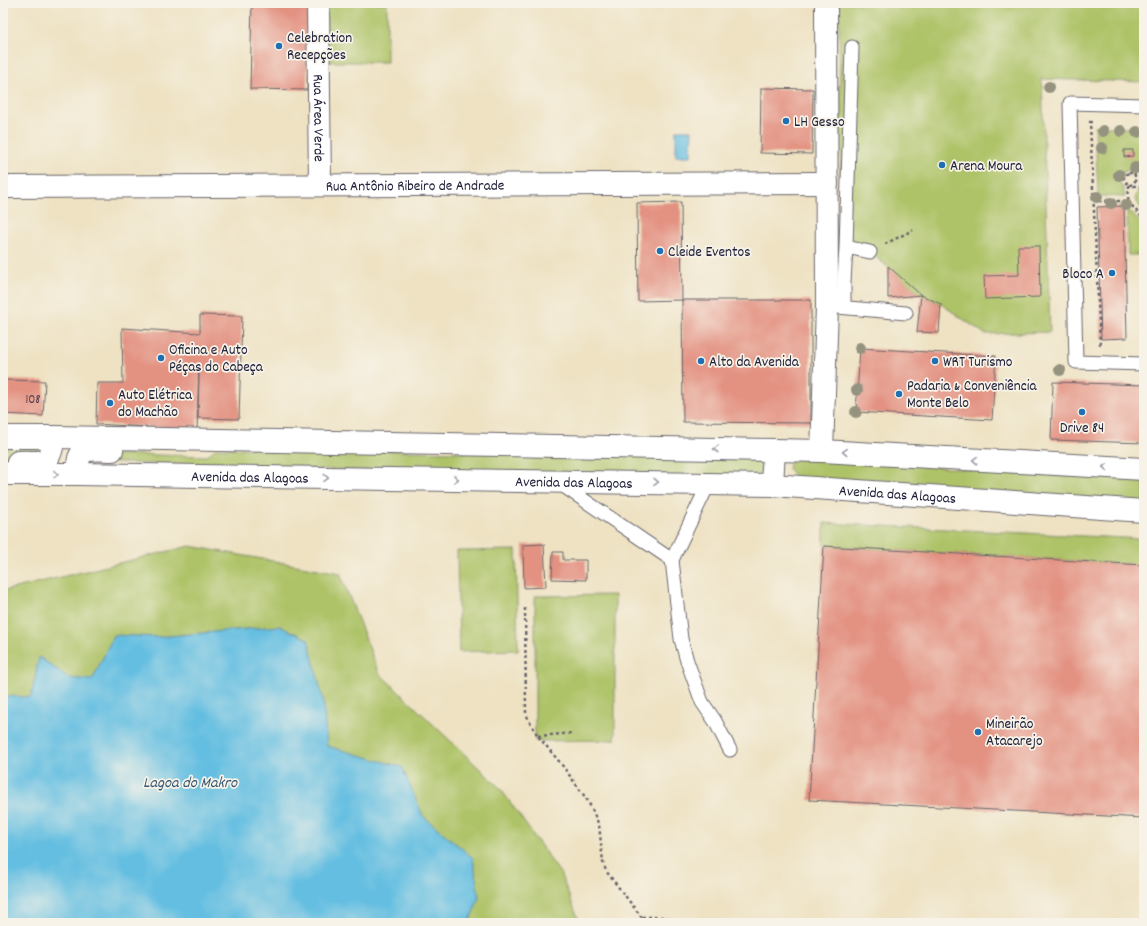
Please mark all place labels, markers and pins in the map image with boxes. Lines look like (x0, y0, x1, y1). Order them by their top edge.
place label: Celebration Recepções (287, 28, 352, 67)
marker: Celebration Recepções (274, 41, 284, 51)
place label: LH Gesso (794, 112, 845, 134)
marker: LH Gesso (781, 116, 791, 126)
place label: Arena Moura (950, 156, 1023, 178)
marker: Arena Moura (937, 160, 947, 170)
place label: Cleide Eventos (668, 242, 751, 264)
marker: Cleide Eventos (655, 246, 665, 256)
place label: Bloco A (1062, 264, 1104, 286)
marker: Bloco A (1107, 268, 1117, 278)
place label: Oficina e Auto Péças do Cabeça (169, 340, 264, 379)
place label: Alto da Avenida (709, 352, 800, 374)
place label: WRT Turismo (943, 352, 1013, 374)
marker: Oficina e Auto Péças do Cabeça (156, 353, 166, 363)
marker: Alto da Avenida (696, 356, 706, 366)
marker: WRT Turismo (930, 356, 940, 366)
place label: Padaria & Conveniência Monte Belo (907, 376, 1037, 415)
place label: Auto Elétrica do Machão (118, 385, 193, 424)
marker: Padaria & Conveniência Monte Belo (894, 389, 904, 399)
marker: Auto Elétrica do Machão (105, 398, 115, 408)
marker: Drive 84 (1077, 407, 1087, 417)
place label: Drive 84 (1060, 418, 1104, 440)
place label: Mineirão Atacarejo (986, 714, 1043, 753)
marker: Mineirão Atacarejo (973, 727, 983, 737)

